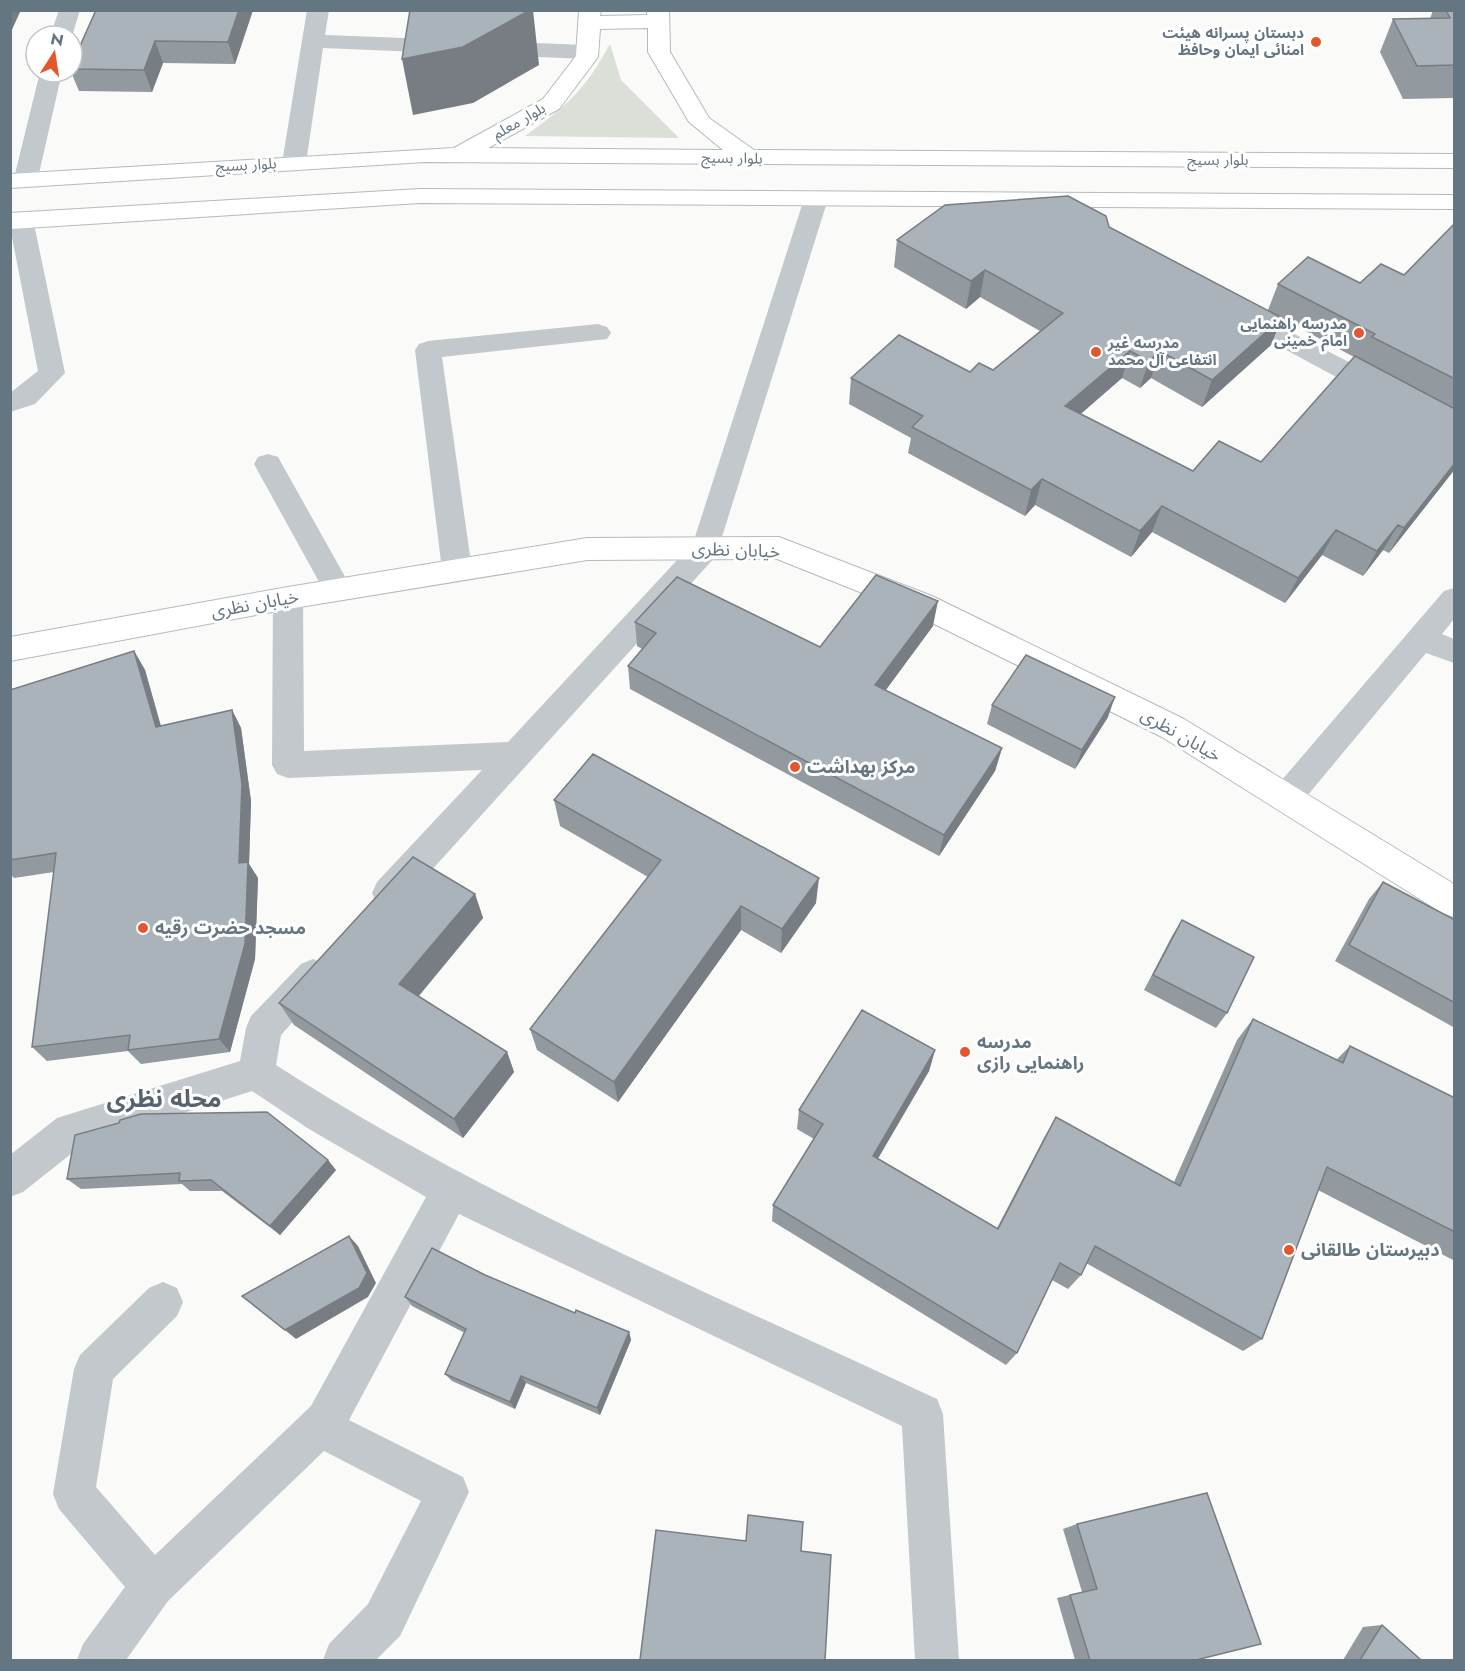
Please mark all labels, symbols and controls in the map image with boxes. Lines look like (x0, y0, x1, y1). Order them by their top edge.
place label: دبستان پسرانه هیئت امنائی ایمان وحافظ (1162, 22, 1304, 61)
north arrow (24, 24, 84, 84)
text: N (48, 27, 66, 52)
marker: دبستان پسرانه هیئت امنائی ایمان وحافظ (1309, 35, 1323, 49)
street label: بلوار معلم (488, 97, 550, 145)
street label: بلوار بسیج (701, 146, 763, 171)
street label: بلوار بسیج (1187, 149, 1249, 172)
street label: بلوار بسیج (215, 152, 277, 179)
place label: مدرسه راهنمایی امام خمینی (1240, 313, 1347, 352)
marker: مدرسه راهنمایی امام خمینی (1352, 326, 1366, 340)
place label: مدرسه غیر انتفاعی آل محمد (1107, 332, 1217, 371)
marker: مدرسه غیر انتفاعی آل محمد (1089, 345, 1103, 359)
street label: خیابان نظری (691, 535, 781, 565)
street label: خیابان نظری (209, 583, 301, 625)
street label: خیابان نظری (1136, 702, 1226, 768)
place label: مرکز بهداشت (807, 754, 915, 780)
marker: مرکز بهداشت (788, 760, 802, 774)
place label: مسجد حضرت رقیه (155, 915, 306, 941)
marker: مسجد حضرت رقیه (136, 921, 150, 935)
place label: مدرسه راهنمایی رازی (977, 1029, 1084, 1076)
marker: مدرسه راهنمایی رازی (958, 1045, 972, 1059)
district label: محله نظری (107, 1081, 221, 1116)
place label: دبیرستان طالقانی (1301, 1237, 1440, 1263)
marker: دبیرستان طالقانی (1282, 1243, 1296, 1257)

